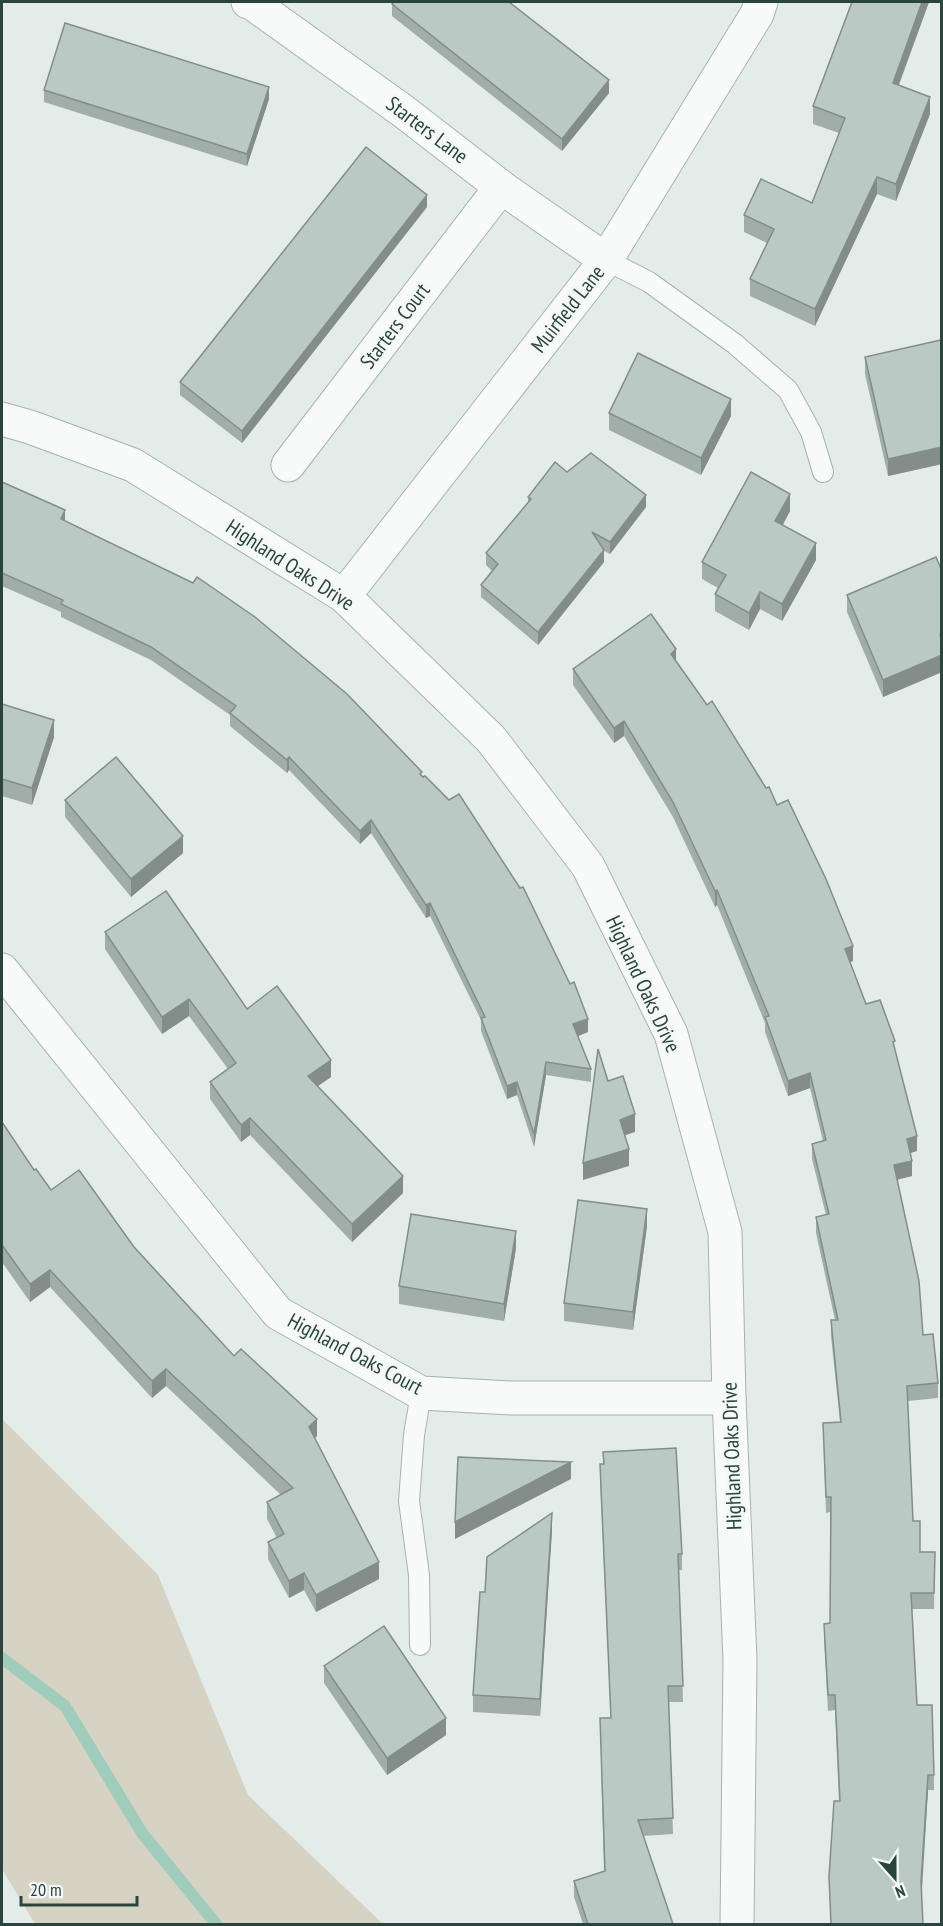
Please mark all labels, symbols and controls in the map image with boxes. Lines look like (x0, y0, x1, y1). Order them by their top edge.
street label: Starters Lane (381, 90, 474, 169)
street label: Muirfield Lane (525, 259, 610, 358)
street label: Starters Court (354, 277, 436, 374)
street label: Highland Oaks Drive (221, 513, 360, 616)
street label: Highland Oaks Drive (600, 911, 687, 1057)
street label: Highland Oaks Court (283, 1307, 428, 1401)
street label: Highland Oaks Drive (715, 1382, 748, 1530)
north arrow (865, 1848, 925, 1908)
scale bar (21, 1869, 136, 1907)
text: 20 m (30, 1878, 62, 1901)
text: N (893, 1881, 908, 1903)

